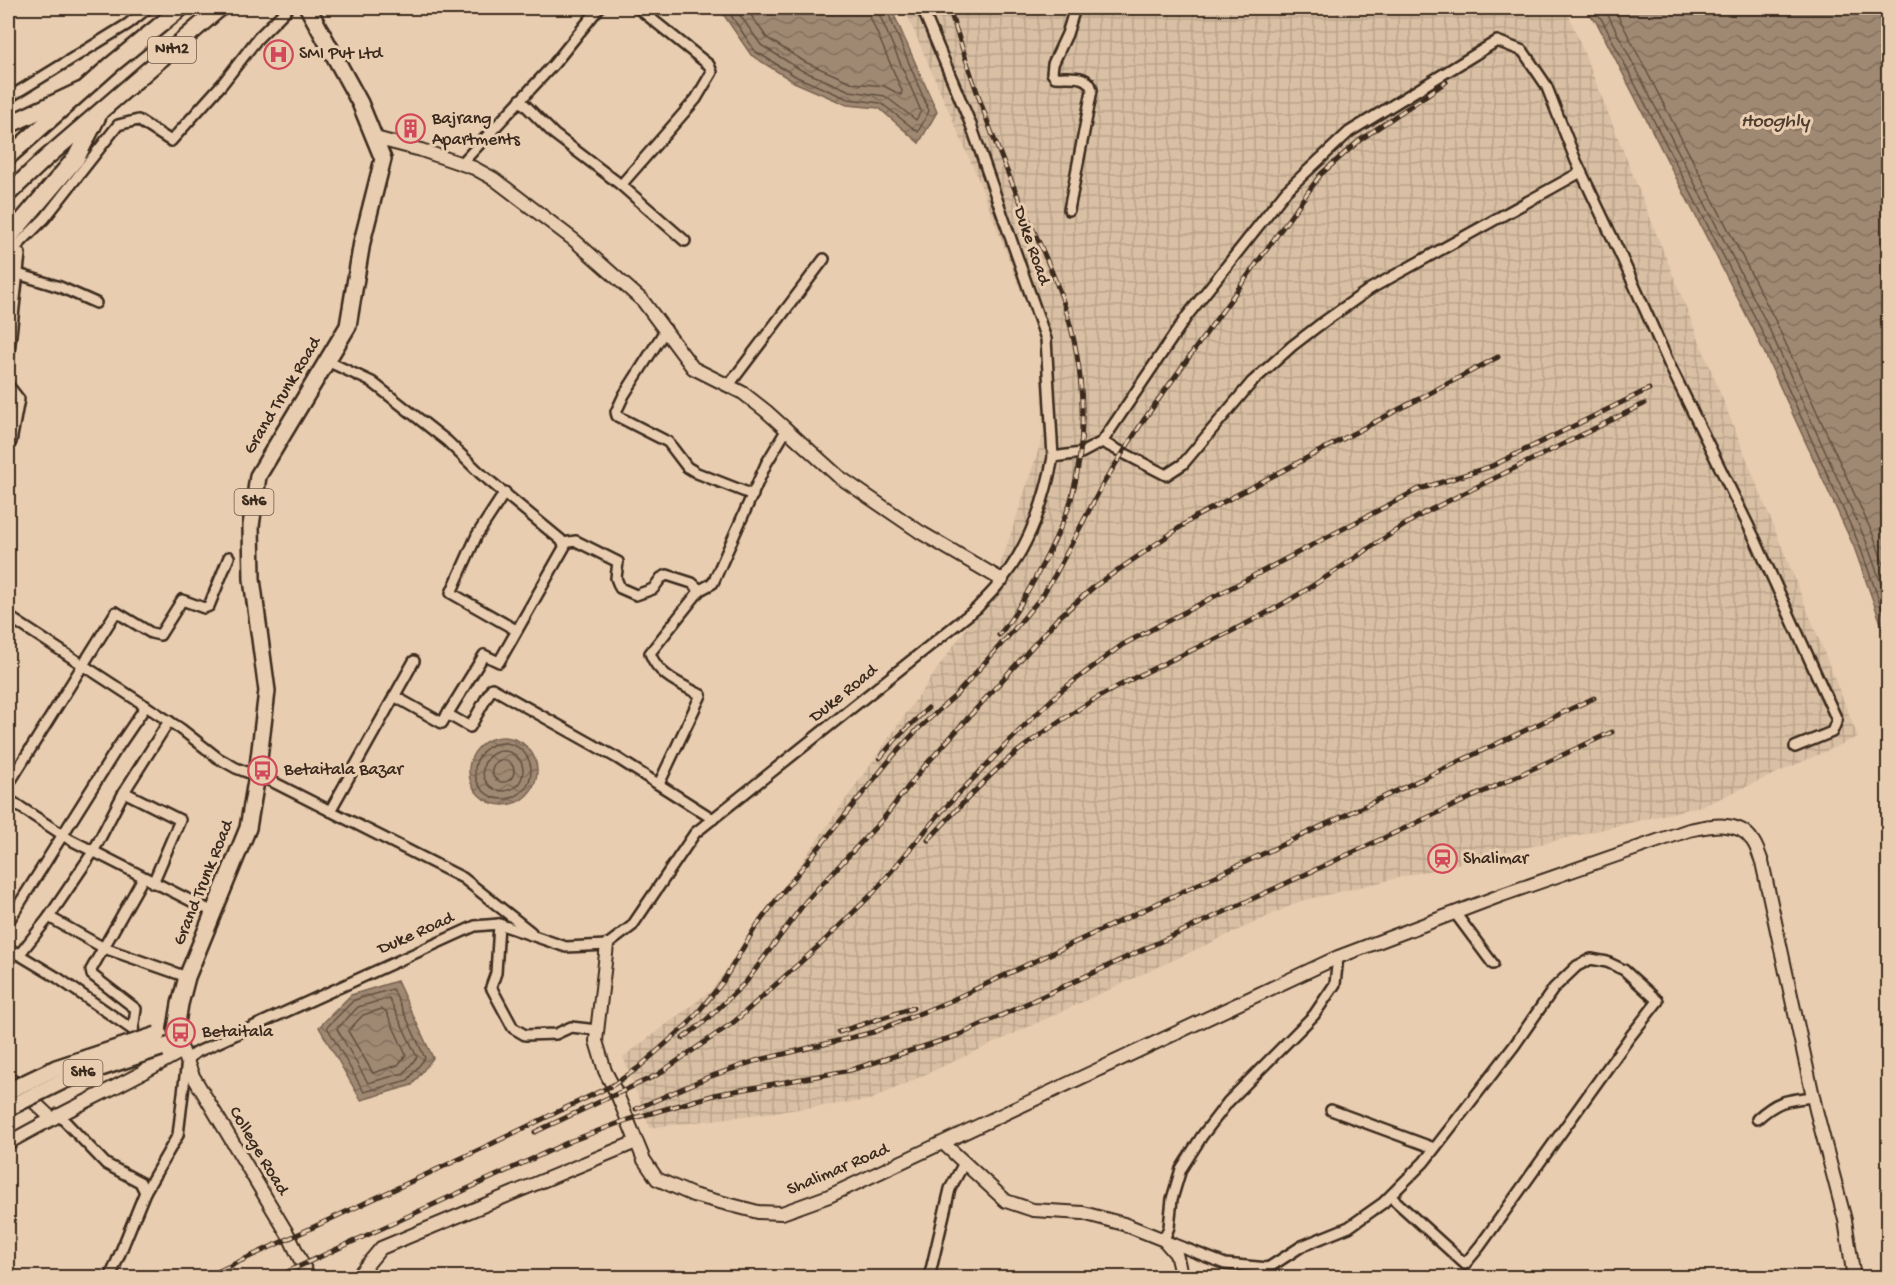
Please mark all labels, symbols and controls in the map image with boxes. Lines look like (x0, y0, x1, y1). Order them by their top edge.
road number: NH12 (148, 37, 196, 63)
hospital icon: SMI Pvt Ltd (262, 38, 294, 70)
place label: SMI Pvt Ltd (299, 44, 384, 65)
place label: Bajrang Apartments (431, 109, 521, 151)
water label: Hooghly (1741, 111, 1810, 134)
building icon: Bajrang Apartments (395, 113, 427, 145)
street label: Duke Road (1008, 203, 1055, 289)
street label: Grand Trunk Road (240, 332, 327, 458)
road number: SH6 (234, 489, 274, 515)
street label: Duke Road (805, 659, 883, 728)
bus stop icon: Betaitala Bazar (247, 754, 279, 786)
place label: Betaitala Bazar (283, 760, 404, 781)
street label: Grand Trunk Road (169, 816, 239, 949)
station icon: Shalimar (1426, 843, 1458, 875)
place label: Shalimar (1463, 849, 1530, 870)
street label: Duke Road (374, 907, 459, 960)
bus stop icon: Betaitala (165, 1016, 197, 1048)
place label: Betaitala (201, 1022, 274, 1043)
road number: SH6 (64, 1060, 103, 1086)
street label: College Road (223, 1103, 293, 1200)
street label: Shalimar Road (784, 1139, 893, 1201)

